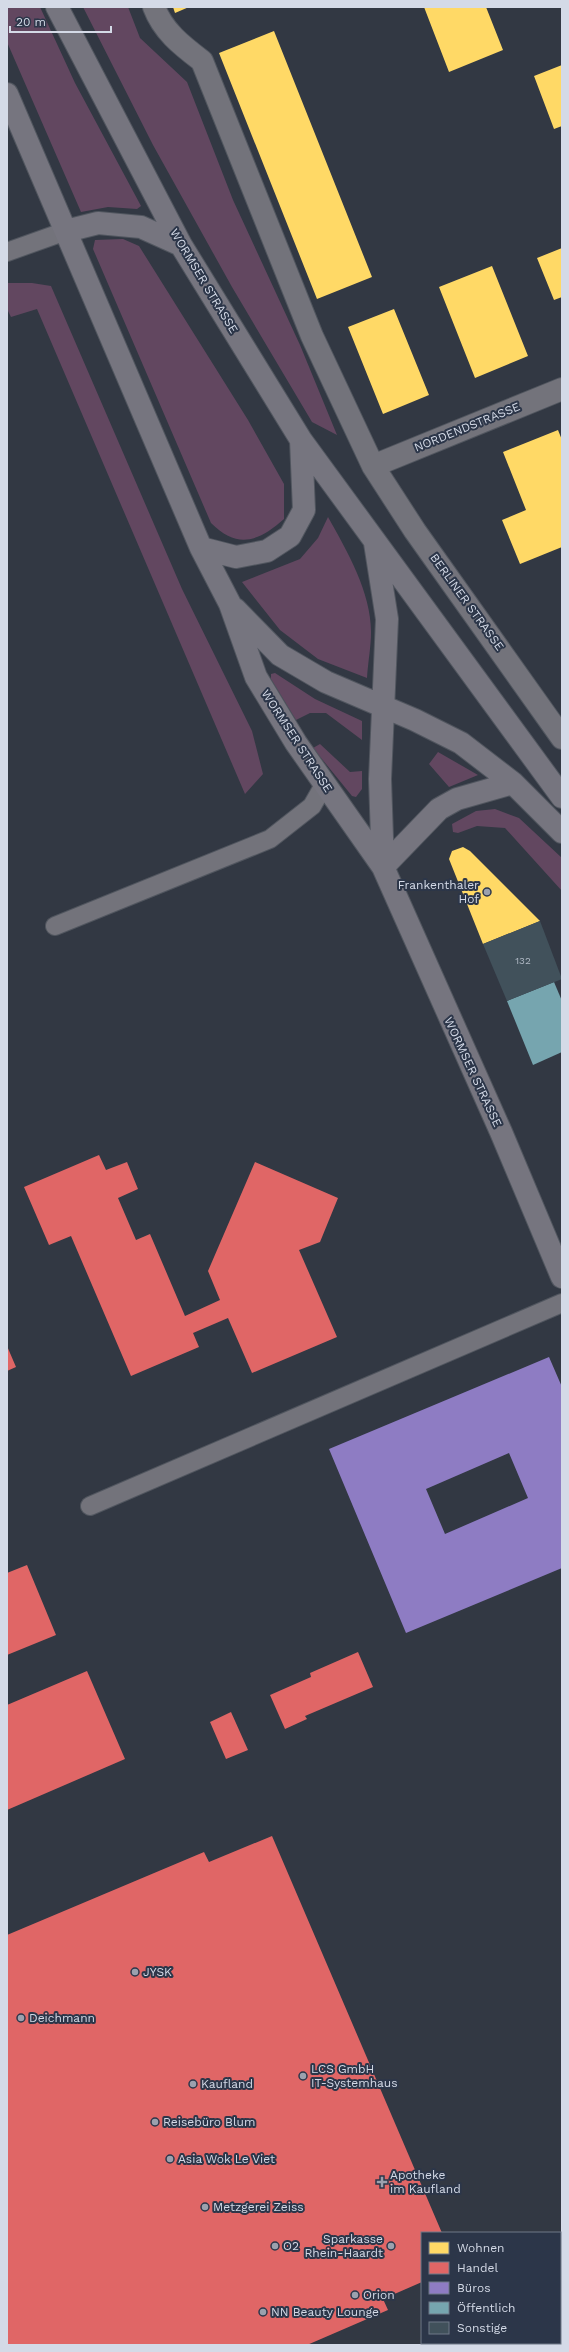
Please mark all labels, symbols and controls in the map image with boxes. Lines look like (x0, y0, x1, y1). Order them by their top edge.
scale bar (10, 8, 111, 34)
text: 20 m (16, 15, 46, 29)
street label: WORMSER STRASSE (167, 226, 241, 336)
street label: NORDENDSTRASSE (412, 399, 522, 455)
street label: BERLINER STRASSE (427, 551, 507, 653)
street label: WORMSER STRASSE (259, 687, 336, 795)
place label: Frankenthaler Hof (398, 878, 479, 906)
marker: Frankenthaler Hof (482, 887, 492, 897)
house number: 132 (515, 955, 531, 966)
street label: WORMSER STRASSE (441, 1015, 505, 1129)
place label: JYSK (143, 1965, 172, 1979)
marker: JYSK (130, 1967, 140, 1977)
place label: Deichmann (29, 2011, 95, 2025)
marker: Deichmann (16, 2013, 26, 2023)
place label: LCS GmbH IT-Systemhaus (311, 2062, 398, 2090)
marker: LCS GmbH IT-Systemhaus (298, 2071, 308, 2081)
place label: Kaufland (201, 2077, 253, 2091)
marker: Kaufland (188, 2079, 198, 2089)
place label: Reisebüro Blum (163, 2115, 255, 2129)
marker: Reisebüro Blum (150, 2117, 160, 2127)
place label: Asia Wok Le Viet (178, 2152, 275, 2166)
marker: Asia Wok Le Viet (165, 2154, 175, 2164)
place label: Apotheke im Kaufland (390, 2168, 461, 2196)
marker: Apotheke im Kaufland (377, 2177, 387, 2187)
place label: Metzgerei Zeiss (213, 2200, 304, 2214)
marker: Metzgerei Zeiss (200, 2202, 210, 2212)
place label: Sparkasse Rhein-Haardt (304, 2232, 383, 2260)
legend (421, 2232, 561, 2344)
place label: O2 (283, 2239, 299, 2253)
marker: O2 (270, 2241, 280, 2251)
marker: Sparkasse Rhein-Haardt (386, 2241, 396, 2251)
text: Wohnen (457, 2241, 505, 2255)
text: Handel (457, 2261, 498, 2275)
text: Büros (457, 2281, 490, 2295)
place label: Orion (363, 2288, 395, 2302)
marker: Orion (350, 2290, 360, 2300)
text: Öffentlich (457, 2301, 516, 2315)
place label: NN Beauty Lounge (271, 2305, 379, 2319)
marker: NN Beauty Lounge (258, 2307, 268, 2317)
text: Sonstige (457, 2321, 507, 2335)

